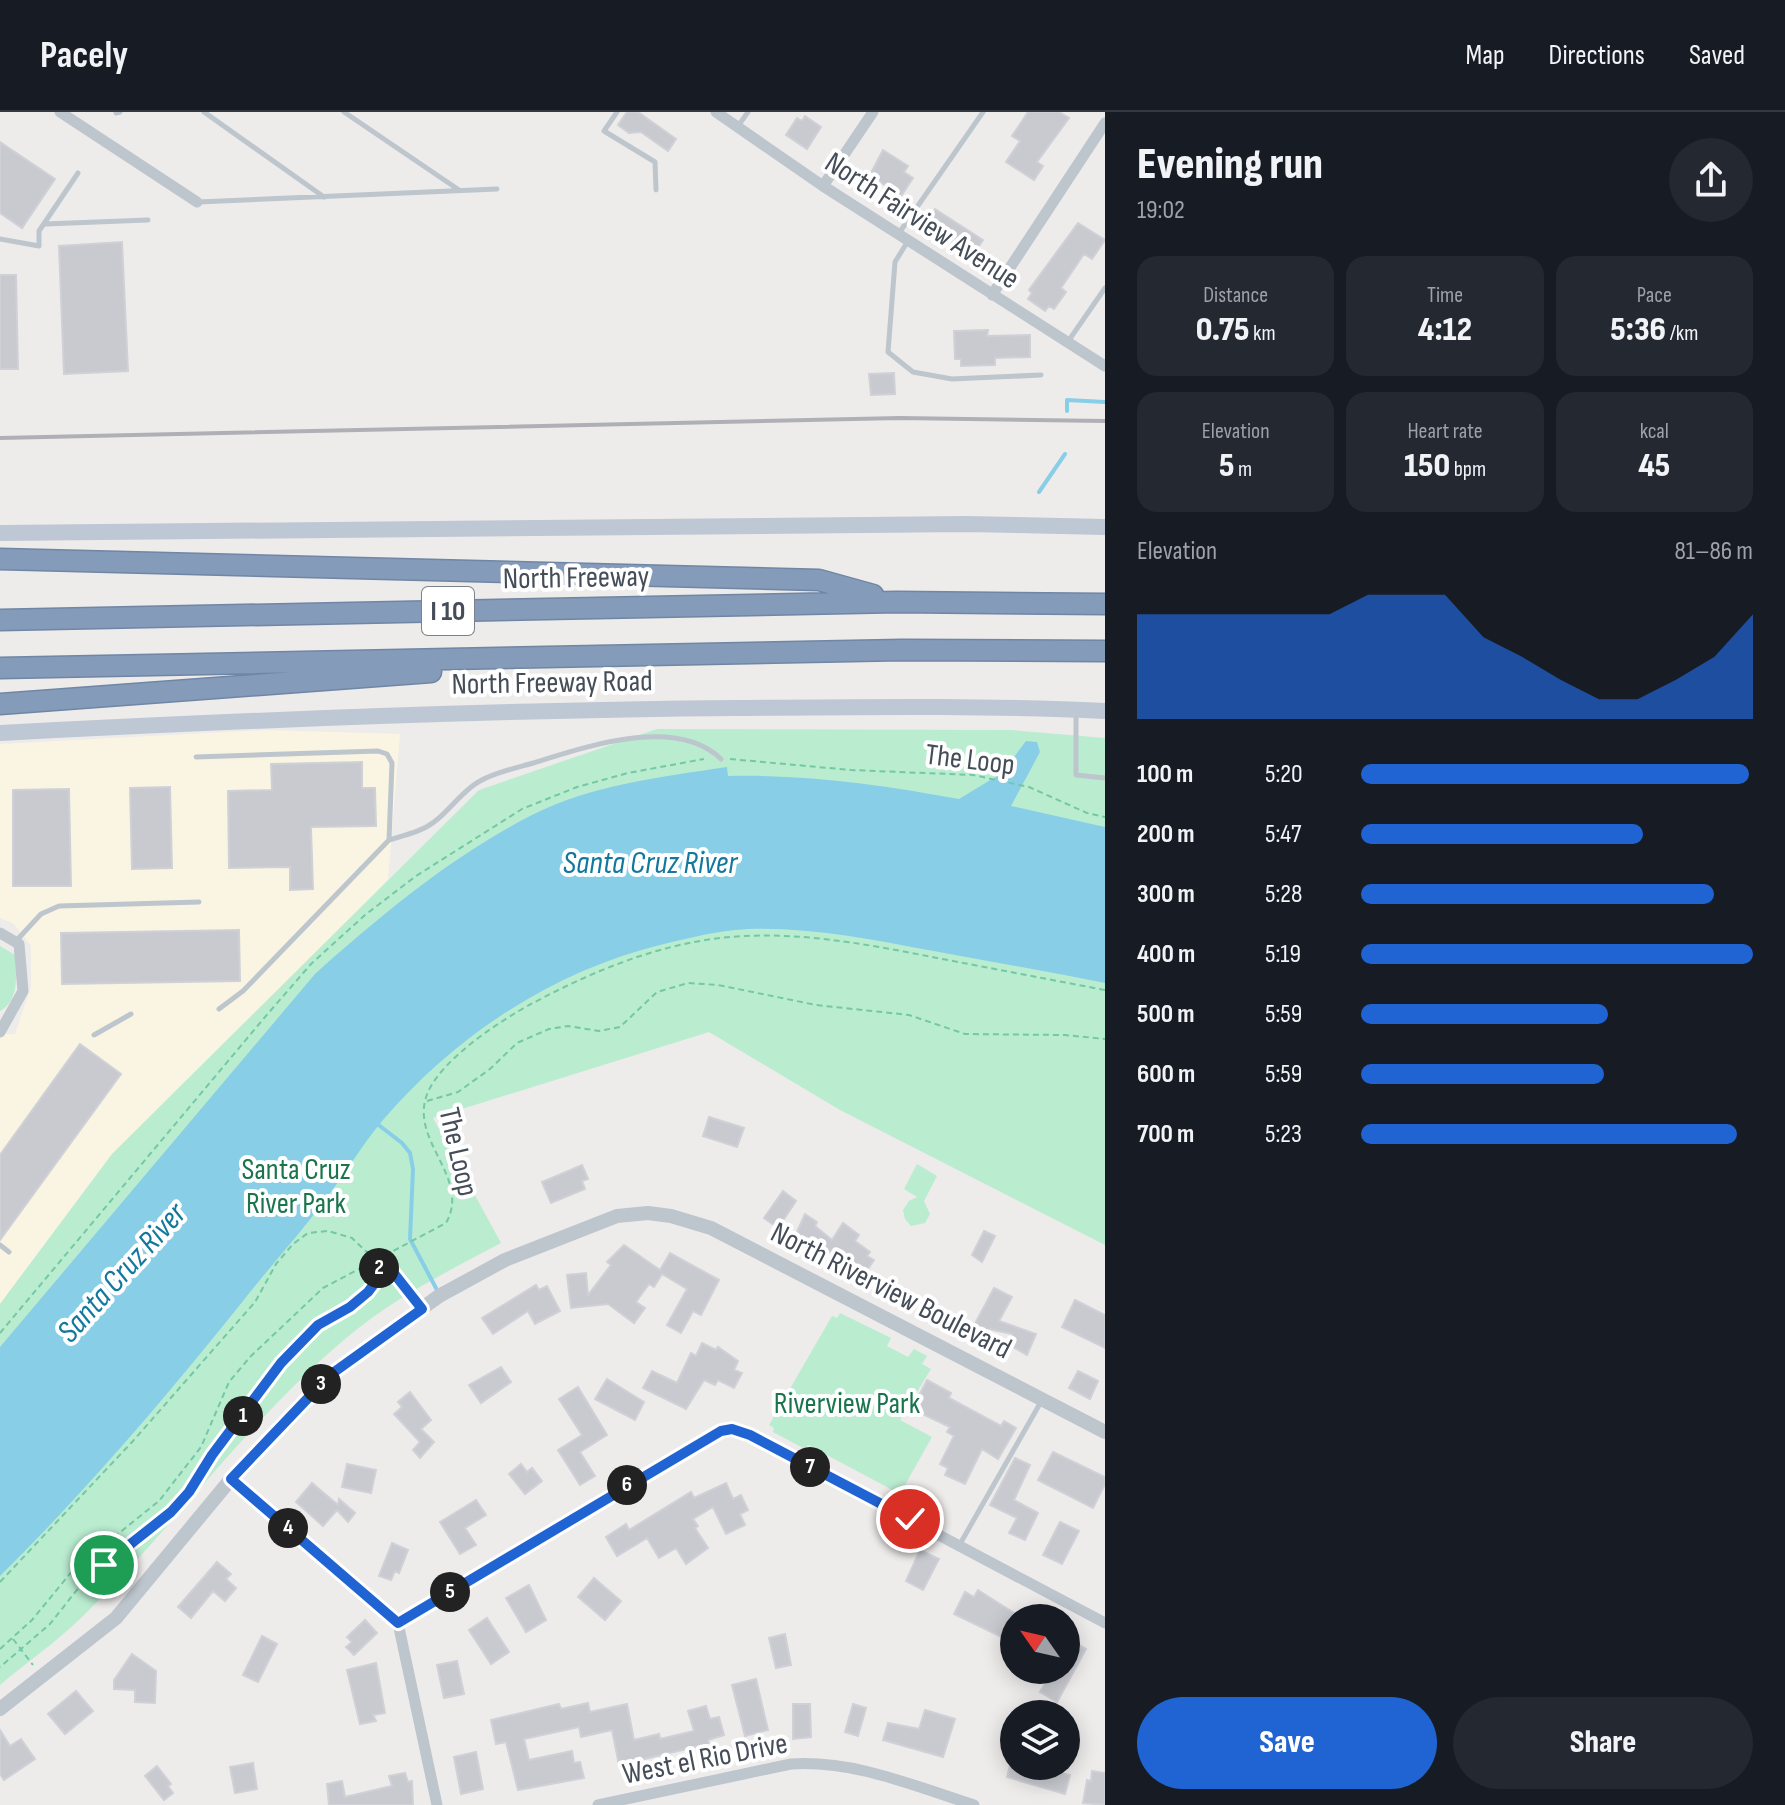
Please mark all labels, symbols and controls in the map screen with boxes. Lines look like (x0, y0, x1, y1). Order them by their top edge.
text: Pacely (40, 33, 128, 78)
text: Map (1466, 39, 1505, 72)
text: Directions (1549, 39, 1645, 72)
text: Saved (1689, 39, 1745, 72)
text: Evening run (1137, 138, 1323, 191)
button: share (1669, 138, 1753, 222)
street label: North Fairview Avenue (818, 145, 1026, 297)
text: 19:02 (1137, 195, 1185, 226)
text: Distance (1203, 282, 1268, 309)
text: Time (1427, 282, 1463, 309)
text: Pace (1637, 282, 1672, 309)
text: 0.75 (1196, 309, 1250, 350)
text: 4:12 (1418, 309, 1472, 350)
text: 5:36 (1610, 309, 1666, 350)
text: km (1250, 320, 1276, 347)
text: /km (1666, 320, 1698, 347)
text: Elevation (1202, 418, 1270, 445)
text: Heart rate (1407, 418, 1483, 445)
text: kcal (1640, 418, 1669, 445)
text: 5 (1219, 445, 1235, 486)
text: 150 (1404, 445, 1450, 486)
text: 45 (1638, 445, 1670, 486)
text: m (1235, 456, 1252, 483)
text: bpm (1450, 456, 1486, 483)
text: Elevation (1137, 536, 1217, 567)
text: 81–86 m (1674, 536, 1753, 567)
street label: North Freeway (503, 559, 650, 597)
road number: I 10 (422, 587, 474, 635)
street label: North Freeway Road (451, 663, 653, 703)
street label: The Loop (923, 737, 1017, 783)
text: 100 m (1137, 759, 1193, 790)
text: 5:20 (1265, 759, 1303, 790)
text: 200 m (1137, 819, 1194, 850)
text: 5:47 (1265, 819, 1301, 850)
water label: Santa Cruz River (563, 844, 738, 883)
text: 300 m (1137, 879, 1195, 910)
text: 5:28 (1265, 879, 1302, 910)
text: 400 m (1137, 939, 1195, 970)
text: 5:19 (1265, 939, 1301, 970)
text: 500 m (1137, 999, 1194, 1030)
text: 5:59 (1265, 999, 1302, 1030)
text: 600 m (1137, 1059, 1195, 1090)
text: 5:59 (1265, 1059, 1302, 1090)
street label: The Loop (430, 1104, 486, 1200)
text: 700 m (1137, 1119, 1194, 1150)
text: 5:23 (1265, 1119, 1302, 1150)
park label: Santa Cruz River Park (241, 1152, 351, 1222)
water label: Santa Cruz River (49, 1194, 195, 1351)
street label: North Riverview Boulevard (765, 1215, 1017, 1367)
pin: 2 (359, 1248, 399, 1288)
text: 2 (374, 1254, 384, 1281)
pin: 3 (301, 1364, 341, 1404)
text: 3 (316, 1370, 326, 1397)
park label: Riverview Park (774, 1386, 921, 1422)
pin: 1 (223, 1396, 263, 1436)
text: 1 (239, 1402, 247, 1429)
pin: 7 (790, 1447, 830, 1487)
text: 7 (805, 1453, 815, 1480)
pin: 6 (607, 1465, 647, 1505)
text: 6 (622, 1471, 632, 1498)
pin (876, 1485, 944, 1553)
icon: check (888, 1497, 932, 1541)
pin: 4 (268, 1508, 308, 1548)
text: 4 (283, 1514, 293, 1541)
pin (70, 1531, 138, 1599)
icon: arrive (82, 1543, 126, 1587)
pin: 5 (430, 1572, 470, 1612)
text: 5 (445, 1578, 455, 1605)
north arrow (1000, 1604, 1080, 1684)
map controls (1000, 1604, 1080, 1780)
button: Save (1137, 1697, 1437, 1789)
button: Share (1453, 1697, 1753, 1789)
button: layers (1000, 1700, 1080, 1780)
street label: West el Rio Drive (619, 1725, 791, 1793)

